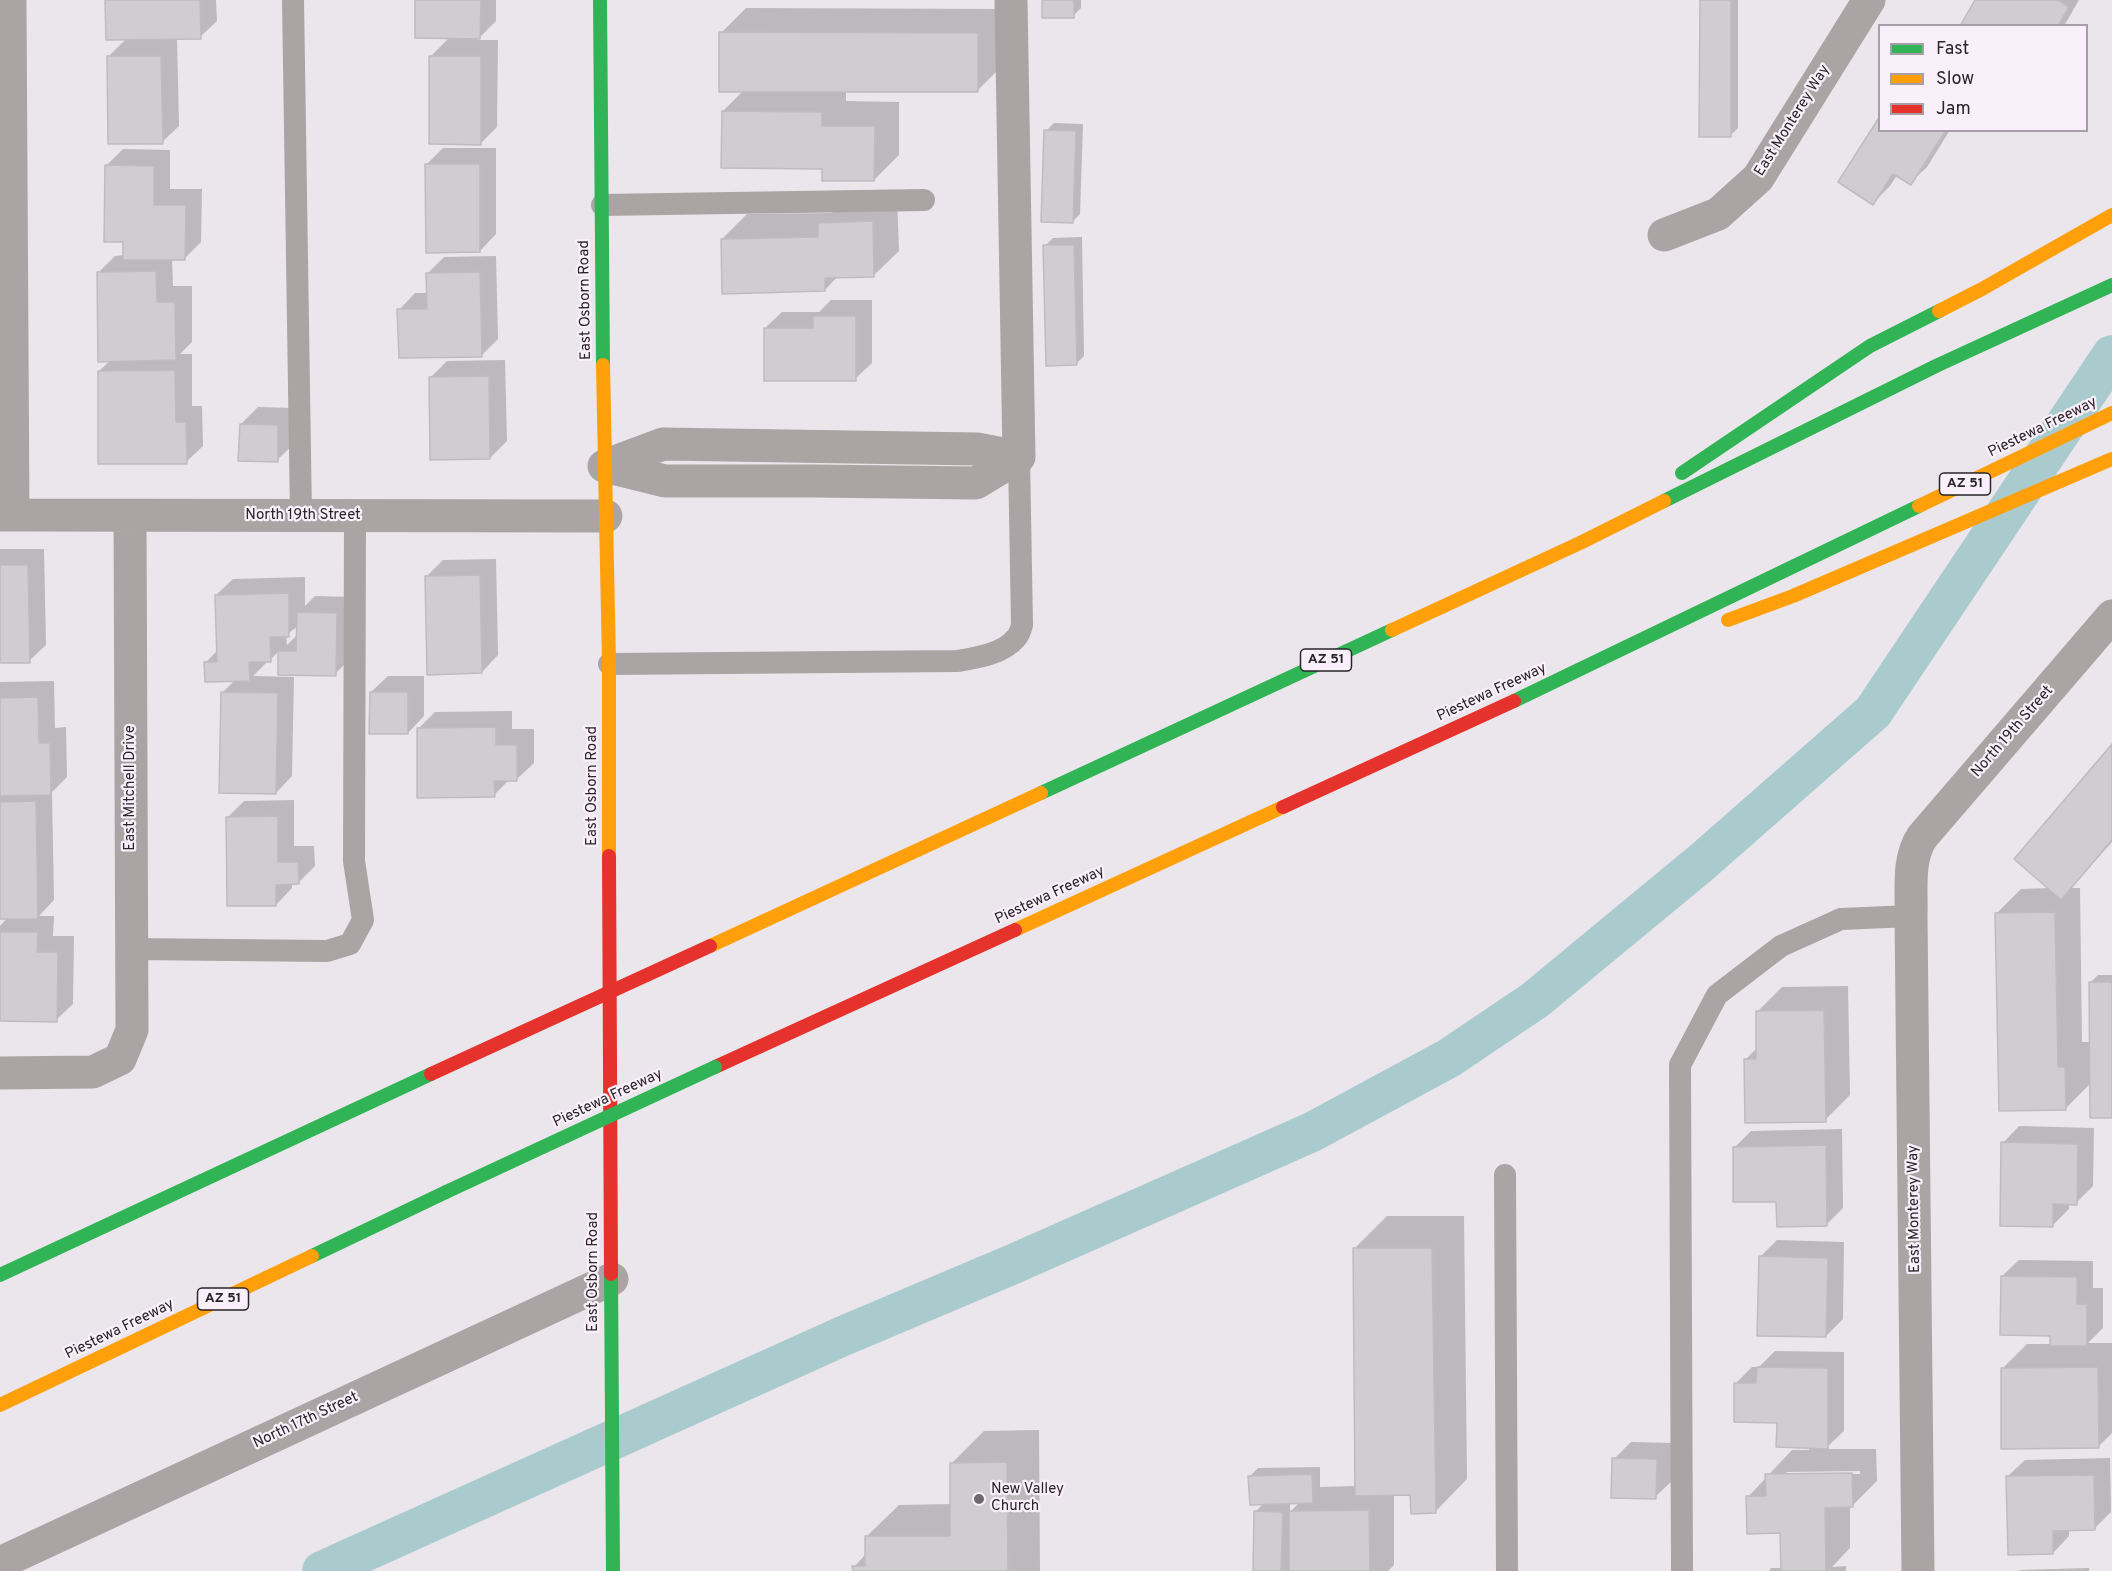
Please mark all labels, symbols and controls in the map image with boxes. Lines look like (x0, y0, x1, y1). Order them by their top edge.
legend (1878, 24, 2088, 132)
text: Fast (1936, 38, 1969, 61)
street label: East Monterey Way (1751, 62, 1835, 180)
text: Slow (1936, 68, 1974, 91)
text: Jam (1936, 98, 1971, 121)
street label: East Osborn Road (576, 240, 596, 360)
street label: Piestewa Freeway (1986, 394, 2100, 462)
road number: AZ 51 (1940, 473, 1990, 495)
street label: North 19th Street (245, 507, 361, 525)
road number: AZ 51 (1300, 649, 1352, 671)
street label: Piestewa Freeway (1434, 660, 1550, 726)
street label: North 19th Street (1968, 682, 2058, 782)
street label: East Mitchell Drive (122, 725, 140, 851)
street label: East Osborn Road (584, 726, 602, 846)
street label: Piestewa Freeway (992, 863, 1108, 929)
street label: Piestewa Freeway (550, 1066, 666, 1132)
street label: East Monterey Way (1905, 1145, 1925, 1273)
street label: East Osborn Road (585, 1212, 603, 1332)
road number: AZ 51 (198, 1288, 248, 1310)
street label: Piestewa Freeway (63, 1296, 177, 1364)
street label: North 17th Street (251, 1389, 361, 1453)
place label: New Valley Church (991, 1481, 1064, 1516)
marker: New Valley Church (972, 1492, 986, 1506)

